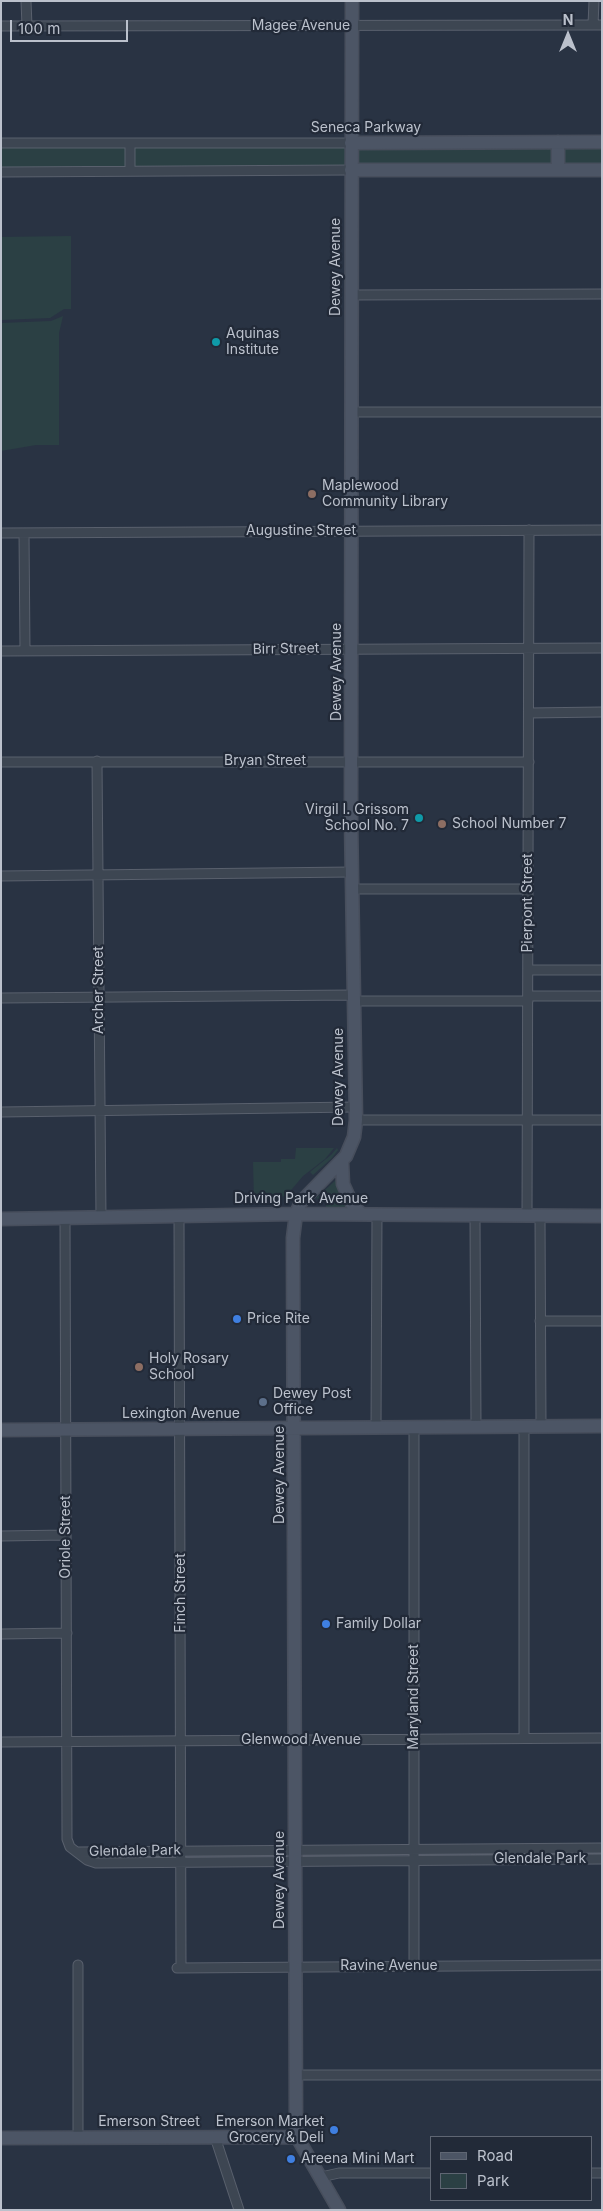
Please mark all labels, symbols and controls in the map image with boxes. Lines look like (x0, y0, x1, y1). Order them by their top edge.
scale bar (12, 10, 130, 42)
north arrow (543, 10, 593, 60)
text: N (563, 11, 573, 28)
street label: Magee Avenue (252, 18, 350, 34)
text: 100 m (18, 19, 60, 38)
street label: Seneca Parkway (311, 120, 421, 136)
street label: Dewey Avenue (328, 218, 344, 316)
place label: Aquinas Institute (226, 326, 279, 358)
marker: Aquinas Institute (210, 336, 222, 348)
place label: Maplewood Community Library (322, 478, 448, 511)
marker: Maplewood Community Library (306, 488, 318, 500)
street label: Augustine Street (246, 523, 356, 539)
street label: Dewey Avenue (329, 623, 345, 721)
street label: Birr Street (252, 640, 320, 658)
street label: Bryan Street (224, 753, 306, 769)
place label: Virgil I. Grissom School No. 7 (305, 802, 409, 834)
marker: Virgil I. Grissom School No. 7 (413, 812, 425, 824)
place label: School Number 7 (452, 816, 566, 832)
marker: School Number 7 (436, 818, 448, 830)
street label: Pierpont Street (520, 853, 536, 953)
street label: Archer Street (91, 946, 107, 1034)
street label: Dewey Avenue (331, 1028, 347, 1126)
street label: Driving Park Avenue (234, 1191, 368, 1207)
place label: Price Rite (247, 1311, 310, 1327)
marker: Price Rite (231, 1313, 243, 1325)
place label: Holy Rosary School (149, 1351, 229, 1384)
marker: Holy Rosary School (133, 1361, 145, 1373)
place label: Dewey Post Office (273, 1386, 351, 1418)
marker: Dewey Post Office (257, 1396, 269, 1408)
street label: Lexington Avenue (122, 1406, 240, 1422)
street label: Dewey Avenue (272, 1426, 288, 1524)
street label: Oriole Street (58, 1496, 74, 1578)
street label: Finch Street (173, 1553, 189, 1633)
place label: Family Dollar (336, 1616, 421, 1632)
marker: Family Dollar (320, 1618, 332, 1630)
street label: Maryland Street (406, 1644, 422, 1750)
street label: Glenwood Avenue (241, 1732, 361, 1748)
street label: Dewey Avenue (272, 1831, 288, 1929)
street label: Glendale Park (89, 1842, 181, 1860)
street label: Glendale Park (494, 1851, 586, 1867)
street label: Ravine Avenue (340, 1958, 438, 1974)
street label: Emerson Street (98, 2114, 200, 2130)
place label: Emerson Market Grocery & Deli (216, 2114, 324, 2146)
marker: Emerson Market Grocery & Deli (328, 2124, 340, 2136)
legend (430, 2136, 593, 2201)
text: Road (477, 2146, 513, 2165)
place label: Areena Mini Mart (301, 2151, 414, 2167)
marker: Areena Mini Mart (285, 2153, 297, 2165)
text: Park (477, 2171, 509, 2190)

